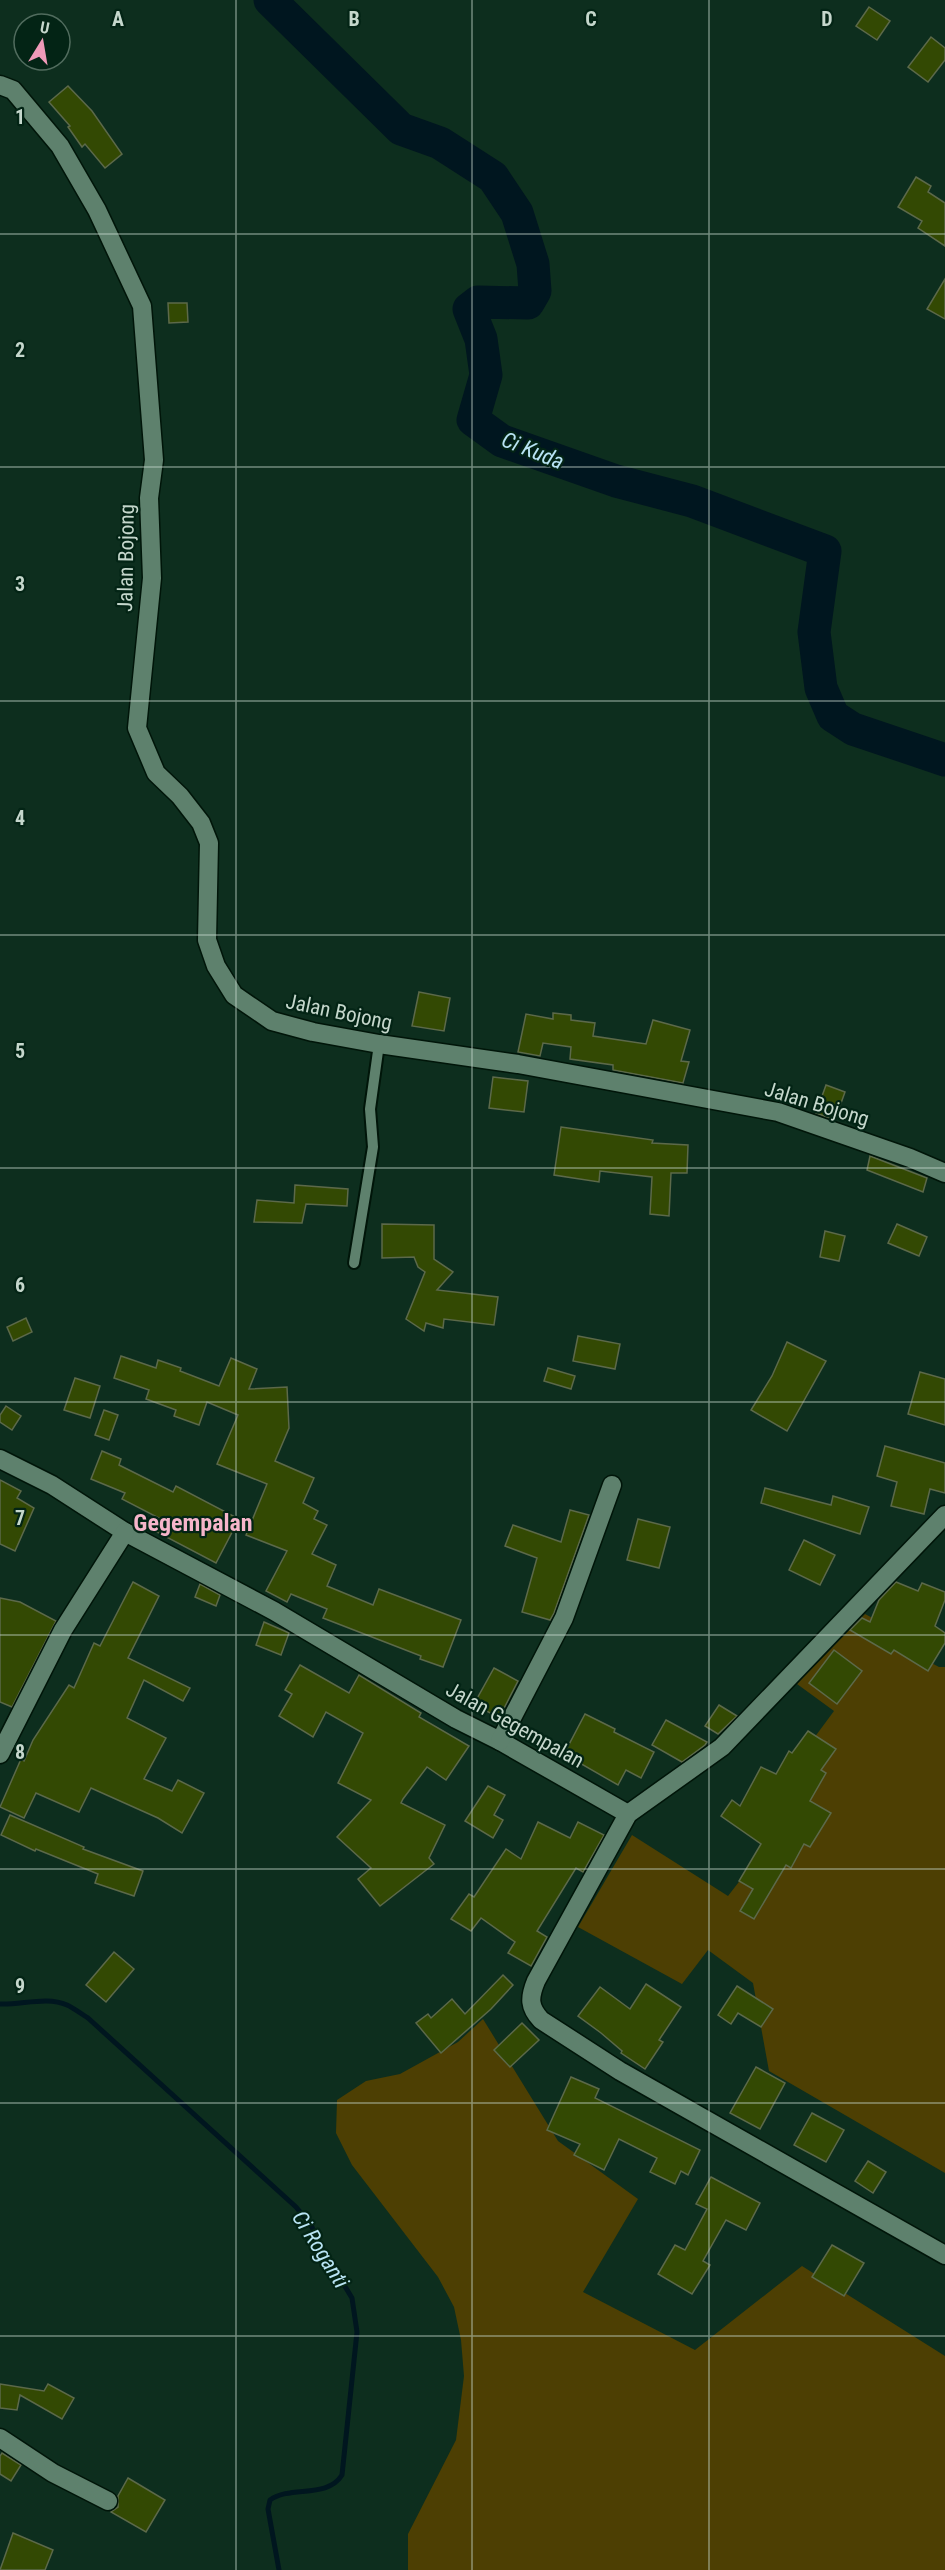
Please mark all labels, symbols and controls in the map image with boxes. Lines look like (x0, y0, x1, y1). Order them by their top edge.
text: A (112, 7, 124, 31)
text: B (348, 7, 360, 31)
text: C (585, 7, 597, 31)
text: D (821, 7, 833, 31)
north arrow (12, 12, 72, 72)
text: U (38, 18, 51, 38)
text: 1 (15, 105, 25, 129)
text: 2 (15, 338, 25, 362)
water label: Ci Kuda (498, 427, 567, 474)
street label: Jalan Bojong (113, 504, 139, 612)
text: 3 (15, 572, 25, 596)
text: 4 (15, 806, 25, 830)
street label: Jalan Bojong (284, 989, 394, 1035)
text: 5 (15, 1039, 25, 1063)
street label: Jalan Bojong (762, 1077, 872, 1131)
text: 6 (15, 1273, 25, 1297)
text: 7 (15, 1506, 25, 1530)
district label: Gegempalan (133, 1509, 253, 1537)
street label: Jalan Gegempalan (442, 1677, 588, 1773)
text: 8 (15, 1740, 25, 1764)
text: 9 (15, 1974, 25, 1998)
water label: Ci Roganti (287, 2206, 354, 2293)

